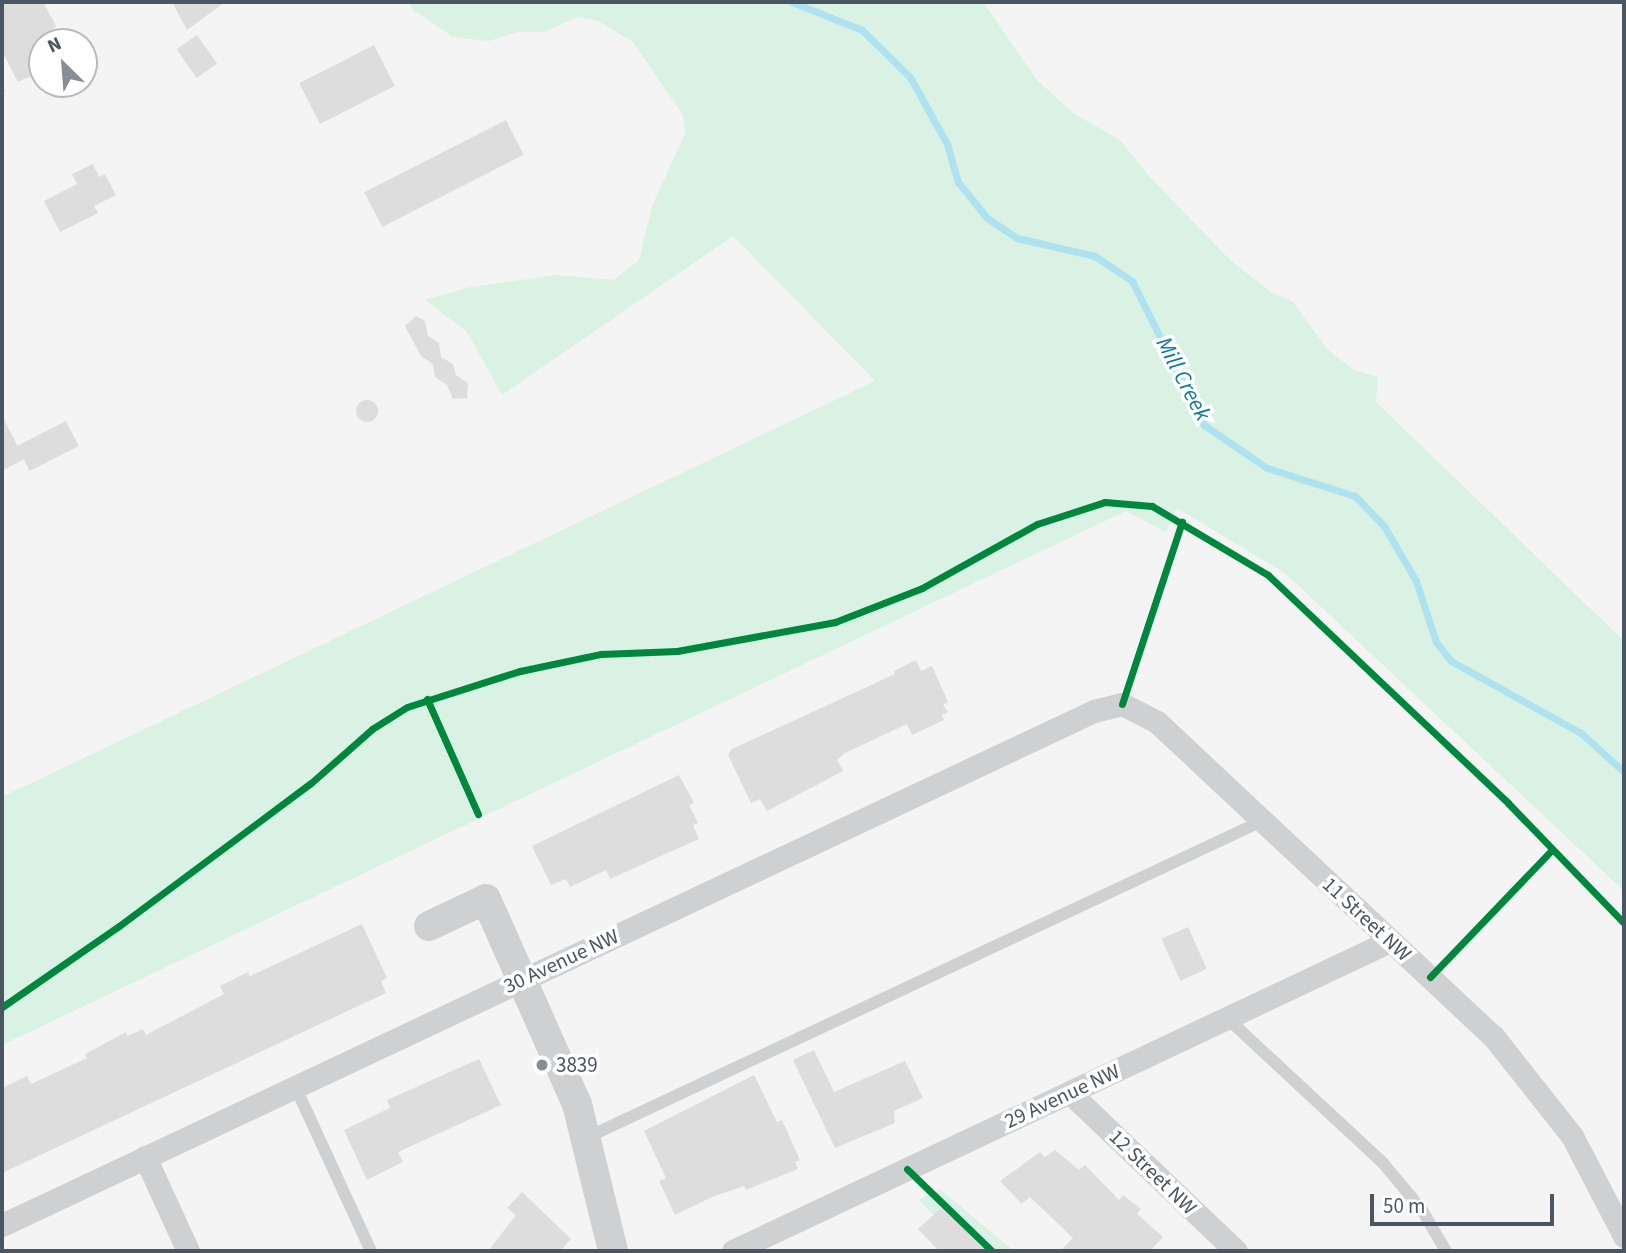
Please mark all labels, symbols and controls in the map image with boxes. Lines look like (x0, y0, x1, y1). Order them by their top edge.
north arrow (28, 28, 98, 98)
text: N (43, 30, 66, 60)
water label: Mill Creek (1149, 332, 1217, 426)
street label: 11 Street NW (1317, 872, 1417, 966)
street label: 30 Avenue NW (499, 923, 623, 999)
place label: 3839 (556, 1052, 598, 1078)
marker: 3839 (534, 1057, 550, 1073)
street label: 29 Avenue NW (1000, 1058, 1124, 1134)
street label: 12 Street NW (1104, 1124, 1202, 1220)
scale bar (1374, 1180, 1558, 1224)
text: 50 m (1383, 1191, 1425, 1221)

